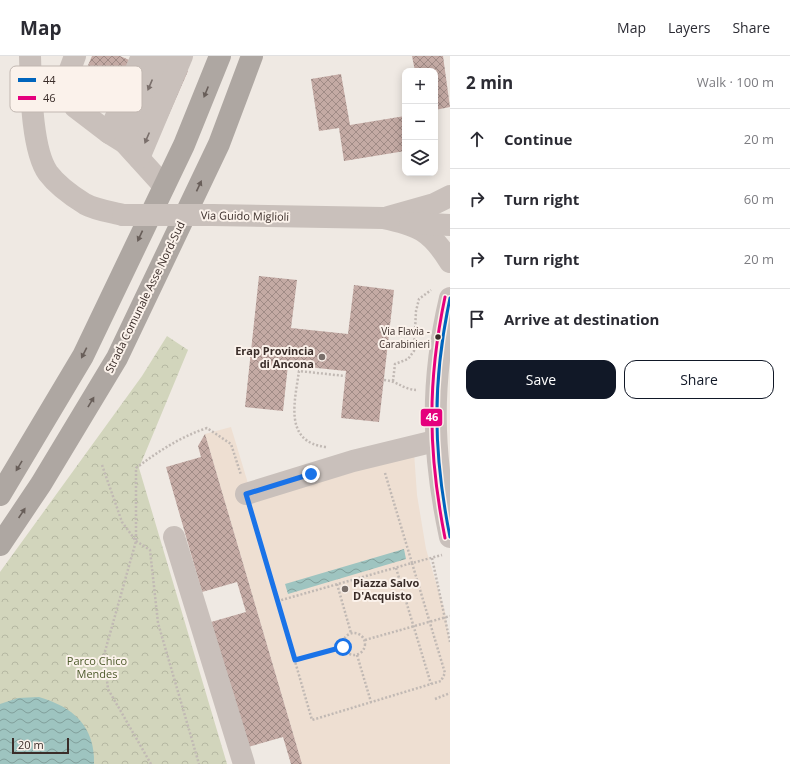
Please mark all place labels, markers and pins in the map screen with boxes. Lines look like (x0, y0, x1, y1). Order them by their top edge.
place label: Via Flavia - Carabinieri (379, 324, 430, 351)
marker: Via Flavia - Carabinieri (433, 332, 443, 342)
place label: Erap Provincia di Ancona (235, 343, 314, 371)
marker: Erap Provincia di Ancona (317, 352, 327, 362)
place label: Piazza Salvo D'Acquisto (353, 575, 419, 603)
marker: Piazza Salvo D'Acquisto (340, 584, 350, 594)

